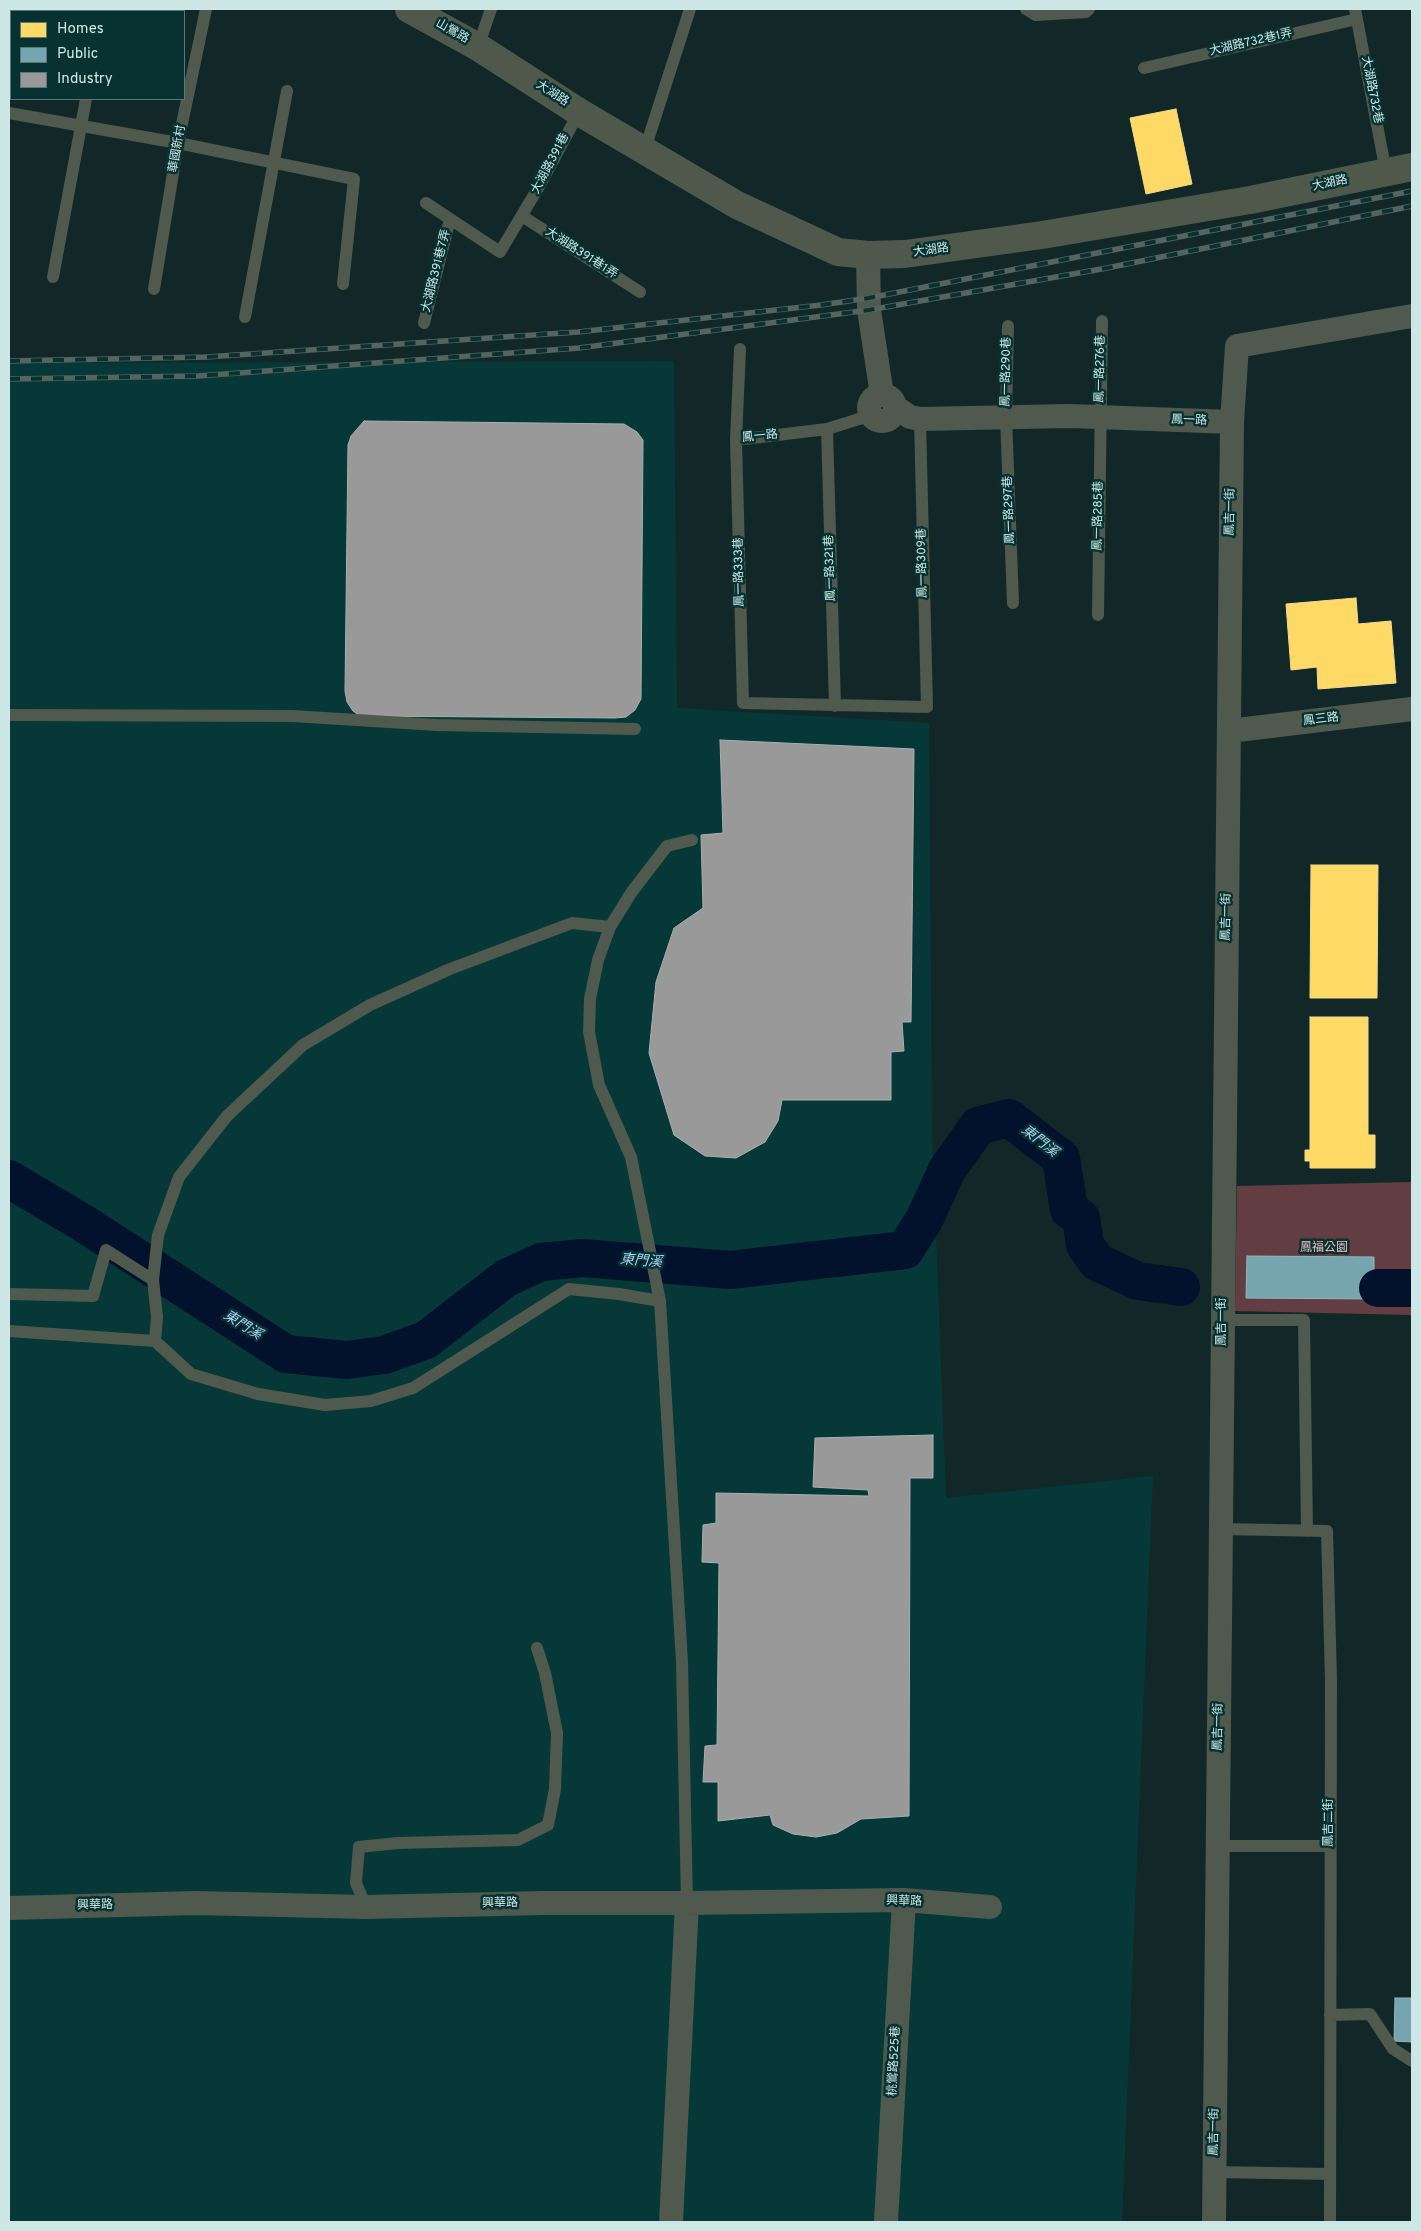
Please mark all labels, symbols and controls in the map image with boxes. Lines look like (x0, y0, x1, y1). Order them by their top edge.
legend (10, 10, 185, 100)
street label: 山鶯路 (433, 17, 471, 47)
text: Homes (57, 20, 104, 39)
street label: 大湖路732巷1弄 (1208, 26, 1294, 60)
text: Public (57, 45, 98, 64)
street label: 大湖路732巷 (1357, 55, 1385, 125)
text: Industry (57, 70, 113, 89)
street label: 大湖路 (533, 78, 571, 110)
street label: 華國新村 (167, 124, 189, 174)
street label: 大湖路391巷 (529, 131, 573, 197)
street label: 大湖路 (1311, 173, 1349, 195)
street label: 大湖路391巷1弄 (542, 225, 620, 283)
street label: 大湖路391巷7弄 (420, 228, 454, 314)
street label: 大湖路 (912, 241, 950, 261)
street label: 鳳一路276巷 (1093, 335, 1109, 403)
street label: 鳳一路290巷 (999, 337, 1015, 407)
street label: 鳳一路 (1171, 413, 1207, 429)
street label: 鳳一路 (741, 428, 779, 446)
street label: 鳳一路297巷 (1002, 476, 1018, 544)
street label: 鳳一路285巷 (1091, 481, 1107, 551)
street label: 鳳吉一街 (1223, 488, 1239, 536)
street label: 鳳一路309巷 (915, 528, 931, 598)
street label: 鳳一路321巷 (823, 534, 839, 602)
street label: 鳳一路333巷 (732, 537, 748, 607)
street label: 鳳三路 (1302, 711, 1340, 729)
street label: 鳳吉一街 (1219, 893, 1235, 941)
water label: 東門溪 (1017, 1122, 1061, 1162)
park label: 鳳福公園 (1300, 1242, 1348, 1256)
water label: 東門溪 (619, 1252, 663, 1272)
street label: 鳳吉一街 (1216, 1298, 1230, 1346)
water label: 東門溪 (220, 1308, 264, 1344)
street label: 鳳吉一街 (1211, 1703, 1227, 1751)
street label: 鳳吉二街 (1323, 1799, 1337, 1847)
street label: 興華路 (886, 1894, 922, 1910)
street label: 興華路 (482, 1896, 518, 1912)
street label: 興華路 (77, 1898, 113, 1914)
street label: 桃鶯路525巷 (886, 2026, 904, 2096)
street label: 鳳吉一街 (1207, 2108, 1223, 2156)

